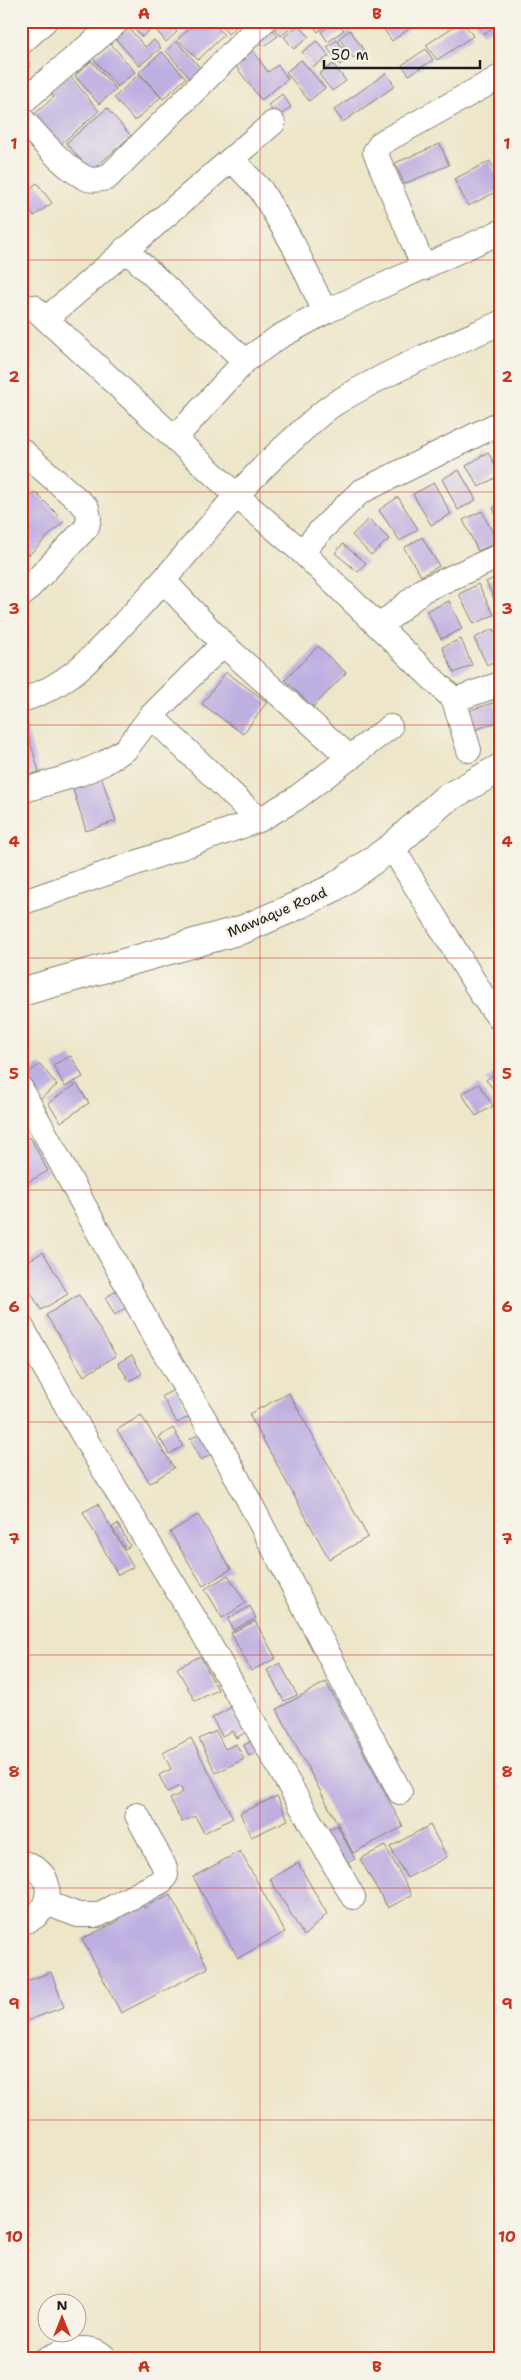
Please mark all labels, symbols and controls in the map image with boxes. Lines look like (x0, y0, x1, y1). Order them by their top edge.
text: A (138, 3, 150, 24)
text: B (372, 3, 382, 24)
scale bar (324, 38, 480, 70)
text: 50 m (331, 45, 369, 65)
text: 1 (10, 133, 18, 154)
text: 1 (503, 133, 511, 154)
text: 2 (8, 366, 20, 387)
text: 2 (501, 366, 513, 387)
text: 3 (8, 598, 20, 619)
text: 3 (501, 598, 513, 619)
text: 4 (8, 831, 20, 852)
text: 4 (501, 831, 513, 852)
street label: Mawaque Road (224, 883, 330, 941)
text: 5 (9, 1063, 19, 1084)
text: 5 (502, 1063, 512, 1084)
text: 6 (8, 1296, 20, 1317)
text: 6 (501, 1296, 513, 1317)
text: 7 (8, 1528, 20, 1549)
text: 7 (501, 1528, 513, 1549)
text: 8 (8, 1761, 20, 1782)
text: 8 (501, 1761, 513, 1782)
text: 9 (8, 1993, 20, 2014)
text: 9 (501, 1993, 513, 2014)
text: 10 (5, 2226, 23, 2247)
text: 10 (498, 2226, 516, 2247)
north arrow (38, 2292, 88, 2342)
text: N (56, 2296, 68, 2314)
text: A (138, 2356, 150, 2377)
text: B (372, 2356, 382, 2377)

